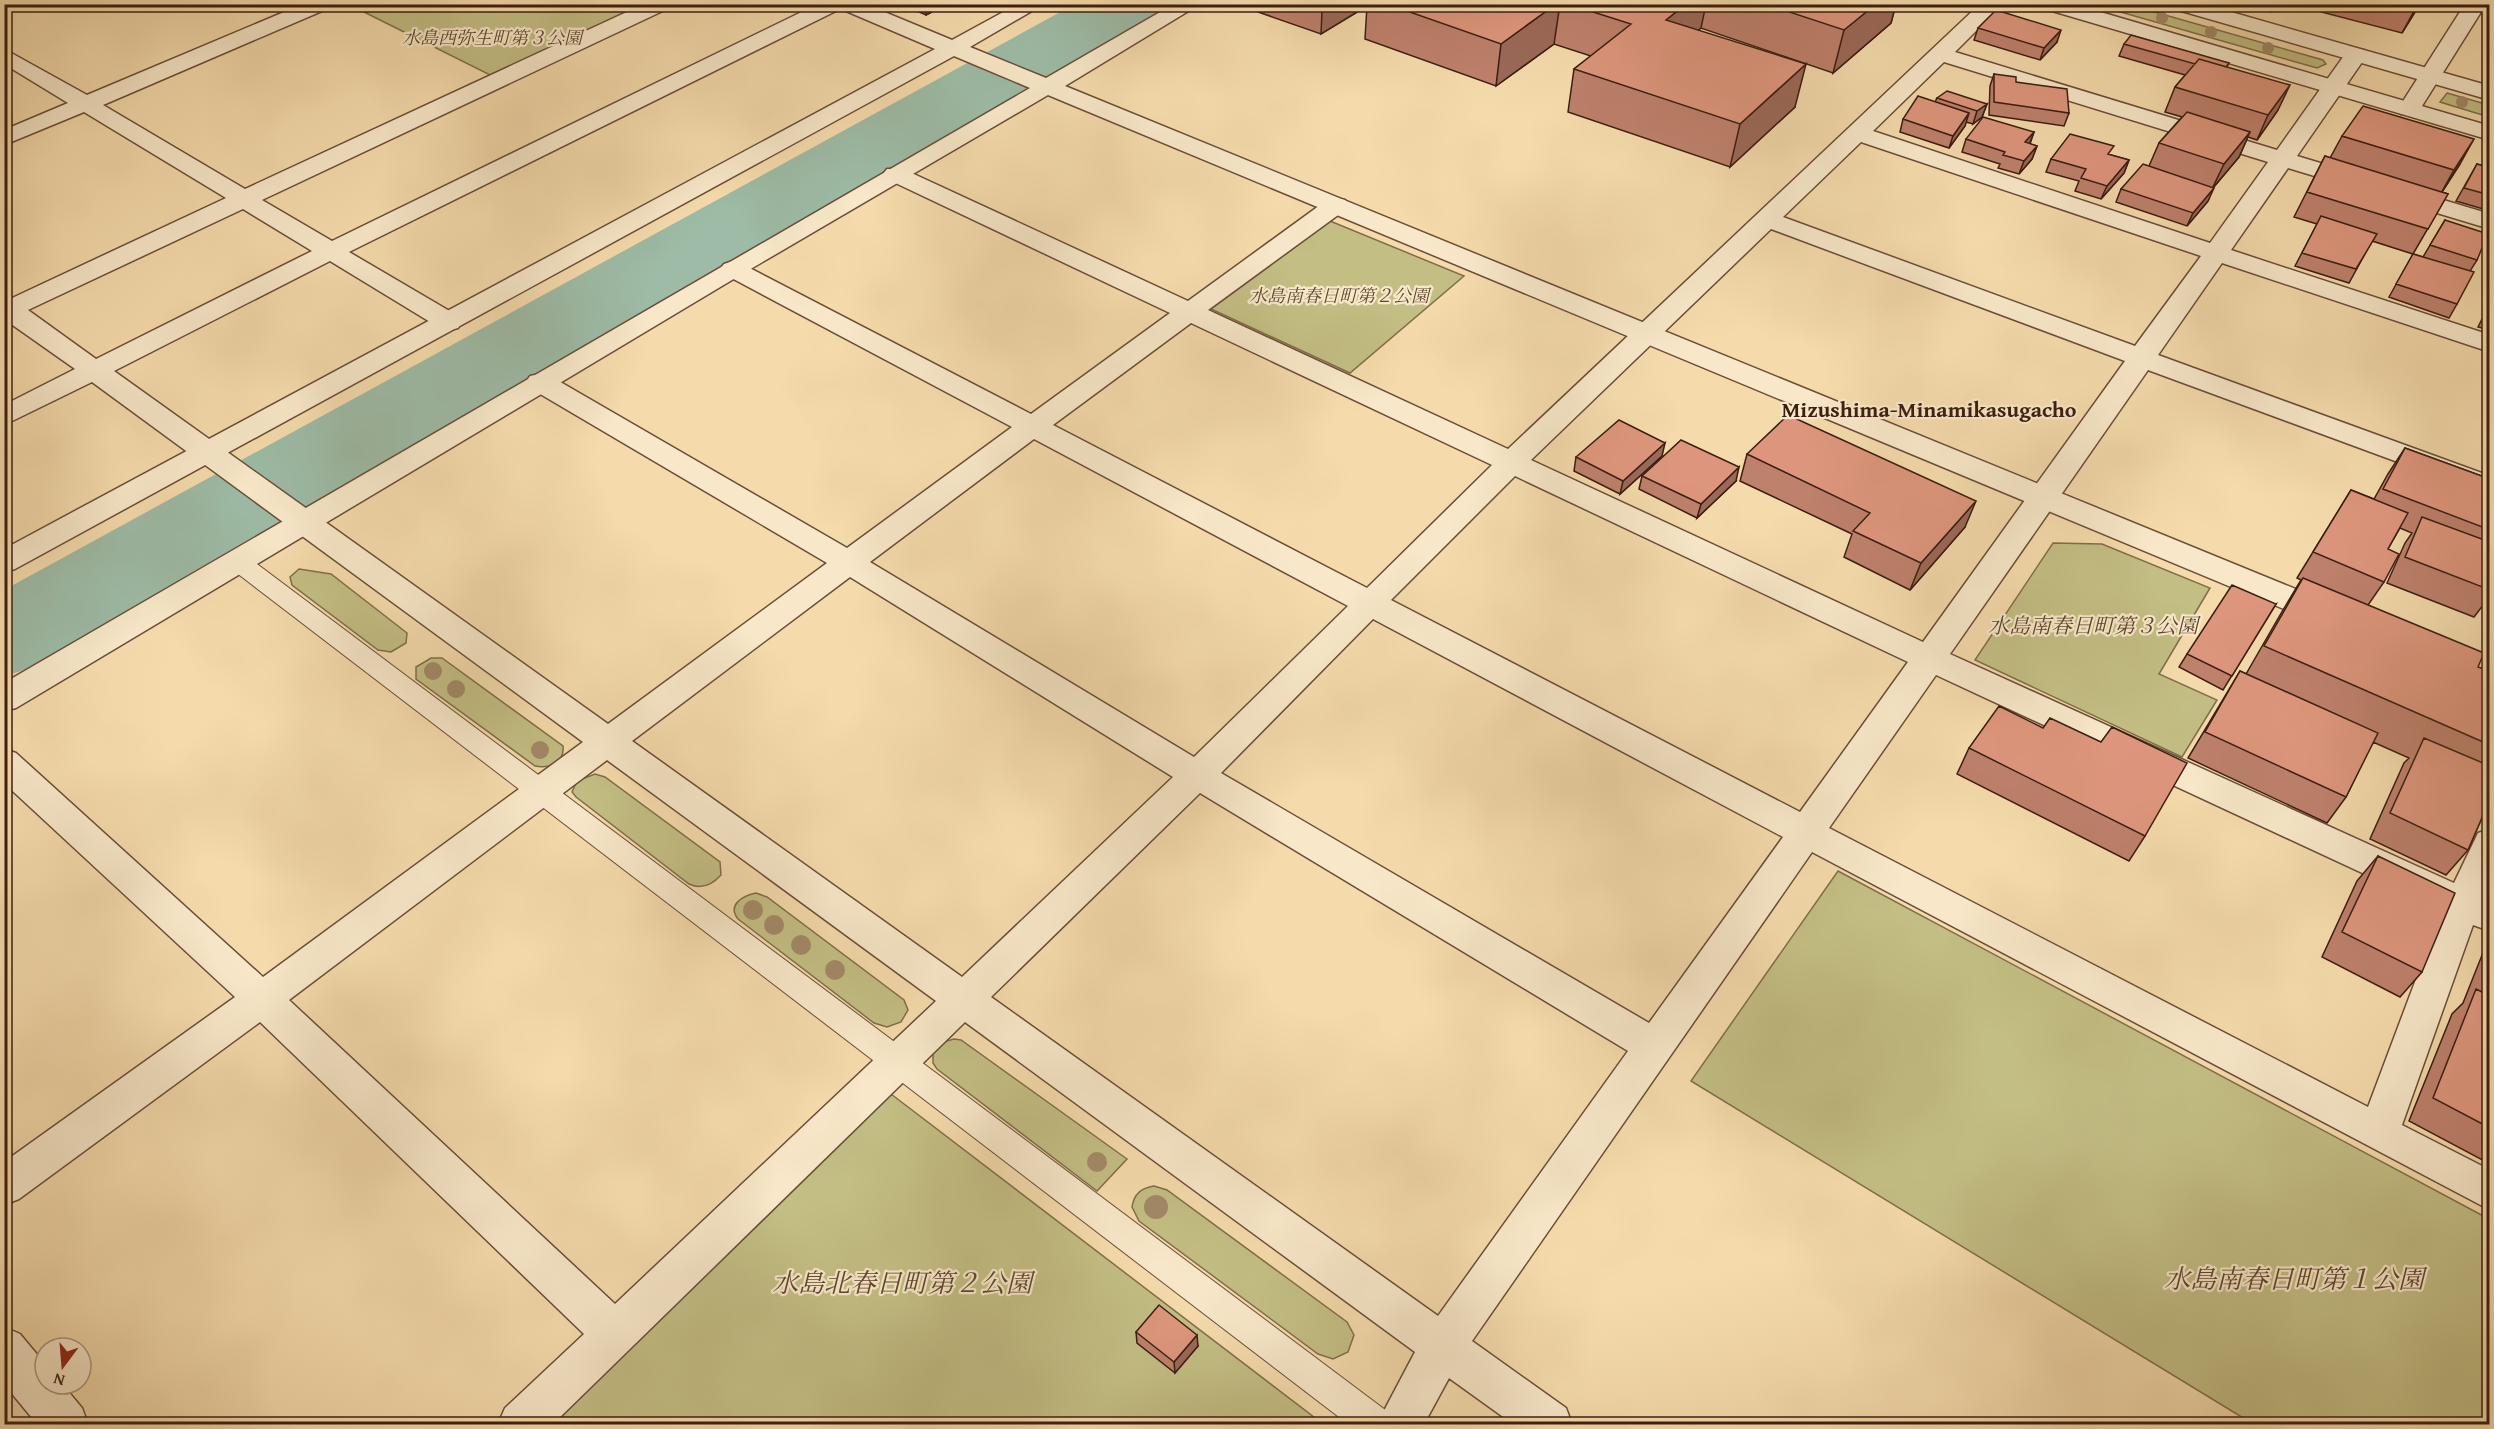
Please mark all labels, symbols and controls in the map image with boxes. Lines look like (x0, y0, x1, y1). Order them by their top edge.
park label: 水島西弥生町第３公園 (402, 24, 585, 51)
park label: 水島南春日町第２公園 (1249, 282, 1432, 309)
district label: Mizushima-Minamikasugacho (1781, 393, 2077, 425)
park label: 水島南春日町第３公園 (1988, 610, 2201, 641)
park label: 水島南春日町第１公園 (2164, 1259, 2428, 1298)
park label: 水島北春日町第２公園 (772, 1263, 1036, 1302)
north arrow (33, 1336, 93, 1396)
text: N (50, 1367, 67, 1393)

